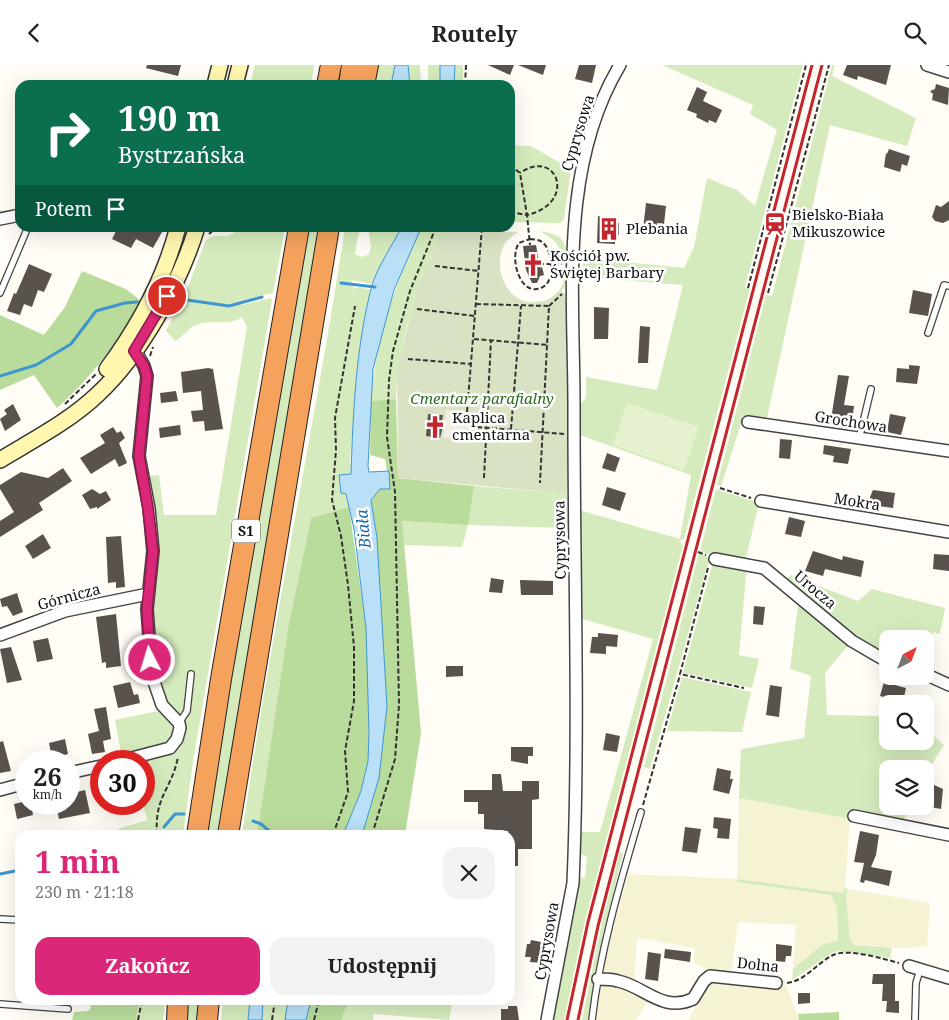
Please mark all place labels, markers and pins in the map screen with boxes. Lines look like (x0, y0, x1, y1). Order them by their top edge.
place label: Bielsko-Biała Mikuszowice (792, 204, 885, 241)
station icon: Bielsko-Biała Mikuszowice (762, 211, 788, 237)
building icon: Plebania (596, 216, 622, 242)
place label: Plebania (626, 218, 688, 238)
place label: Kościół pw. Świętej Barbary (550, 245, 665, 282)
church icon: Kościół pw. Świętej Barbary (520, 252, 546, 278)
pin (146, 275, 188, 317)
place label: Kaplica cmentarna (452, 407, 530, 444)
church icon: Kaplica cmentarna (422, 414, 448, 440)

